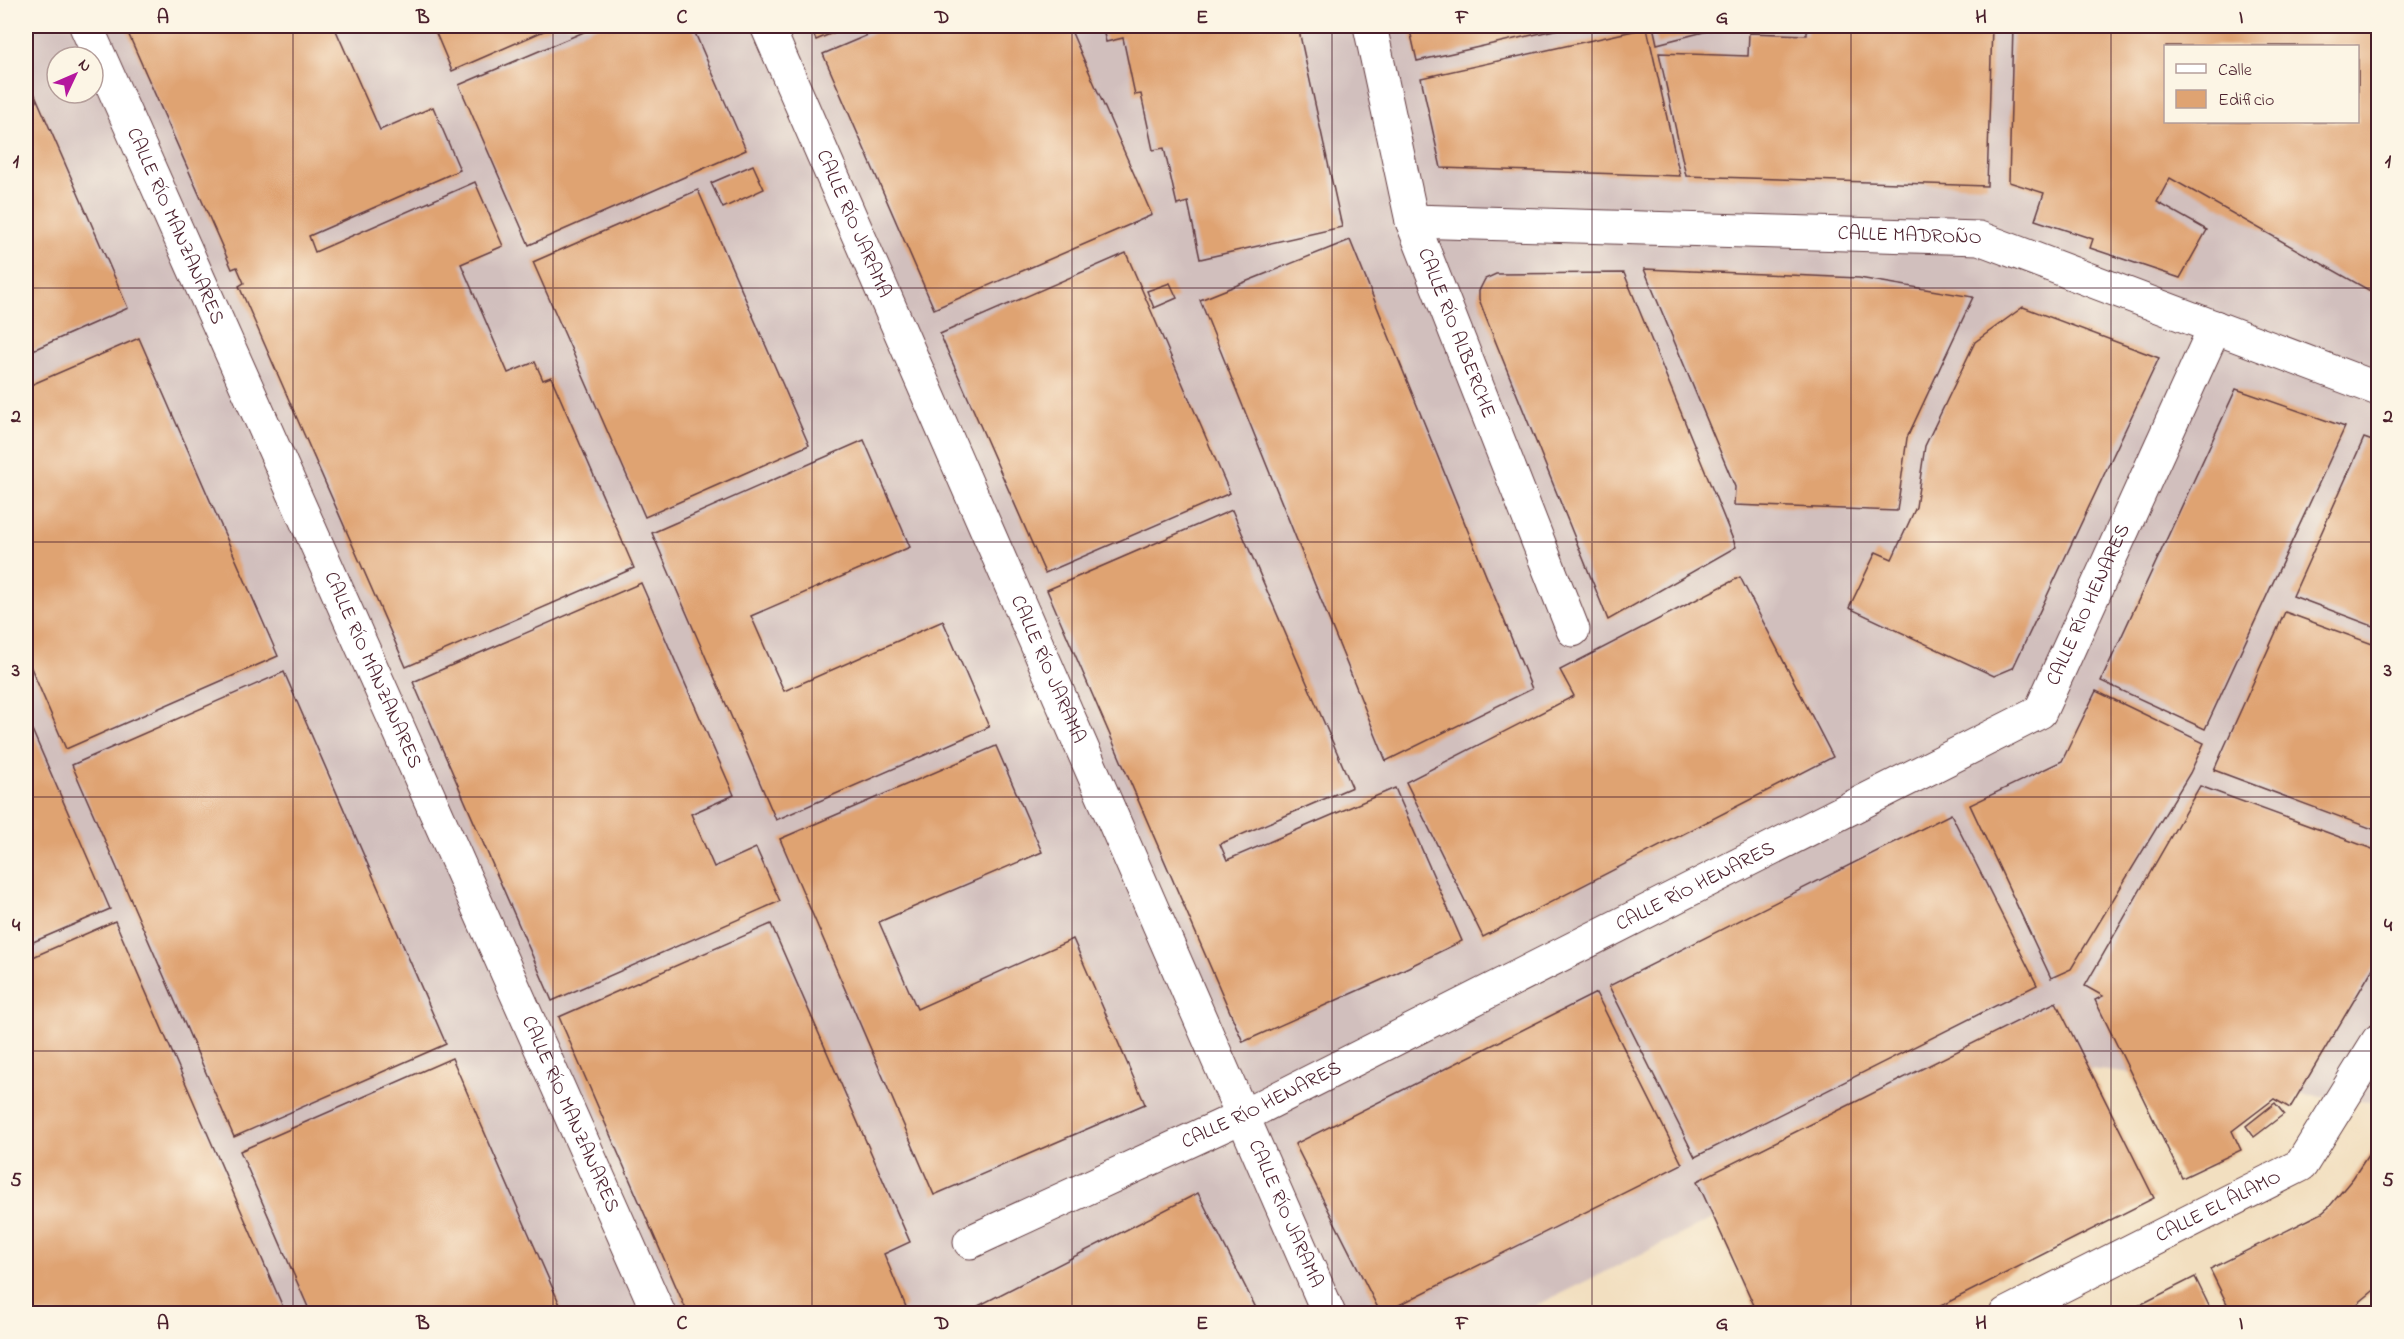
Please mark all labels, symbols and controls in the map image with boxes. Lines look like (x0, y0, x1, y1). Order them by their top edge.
text: A (157, 4, 169, 33)
text: B (415, 4, 430, 33)
text: C (677, 4, 688, 33)
text: D (934, 4, 949, 33)
text: E (1196, 4, 1208, 33)
text: F (1455, 4, 1469, 33)
text: G (1716, 4, 1729, 33)
text: H (1975, 4, 1987, 33)
text: I (2239, 4, 2244, 33)
north arrow (45, 45, 105, 105)
legend (2164, 45, 2359, 123)
text: N (72, 54, 97, 78)
text: Calle (2218, 58, 2253, 84)
text: Edificio (2218, 88, 2274, 114)
street label: CALLE RÍO MANZANARES (119, 123, 232, 329)
street label: CALLE RÍO JARAMA (808, 145, 898, 303)
text: 1 (13, 148, 20, 177)
text: 1 (2385, 148, 2392, 177)
street label: CALLE MADROÑO (1837, 219, 1982, 253)
street label: CALLE RÍO ALBERCHE (1410, 244, 1503, 422)
text: 2 (10, 403, 21, 432)
text: 2 (2382, 403, 2393, 432)
street label: CALLE RÍO HENARES (2039, 519, 2138, 690)
street label: CALLE RÍO MANZANARES (316, 567, 429, 773)
street label: CALLE RÍO JARAMA (1003, 591, 1093, 748)
text: 3 (11, 657, 20, 686)
text: 3 (2383, 657, 2392, 686)
street label: CALLE RÍO HENARES (1611, 834, 1780, 939)
text: 4 (12, 912, 21, 941)
text: 4 (2384, 912, 2393, 941)
street label: CALLE RÍO MANZANARES (514, 1011, 627, 1217)
street label: CALLE RÍO HENARES (1177, 1054, 1347, 1157)
street label: CALLE RÍO JARAMA (1240, 1135, 1330, 1293)
street label: CALLE EL ÁLAMO (2151, 1163, 2286, 1251)
text: 5 (10, 1167, 22, 1196)
text: 5 (2382, 1167, 2394, 1196)
text: A (157, 1310, 169, 1339)
text: B (415, 1310, 430, 1339)
text: C (677, 1310, 688, 1339)
text: D (934, 1310, 949, 1339)
text: E (1196, 1310, 1208, 1339)
text: F (1455, 1310, 1469, 1339)
text: G (1716, 1310, 1729, 1339)
text: H (1975, 1310, 1987, 1339)
text: I (2239, 1310, 2244, 1339)

